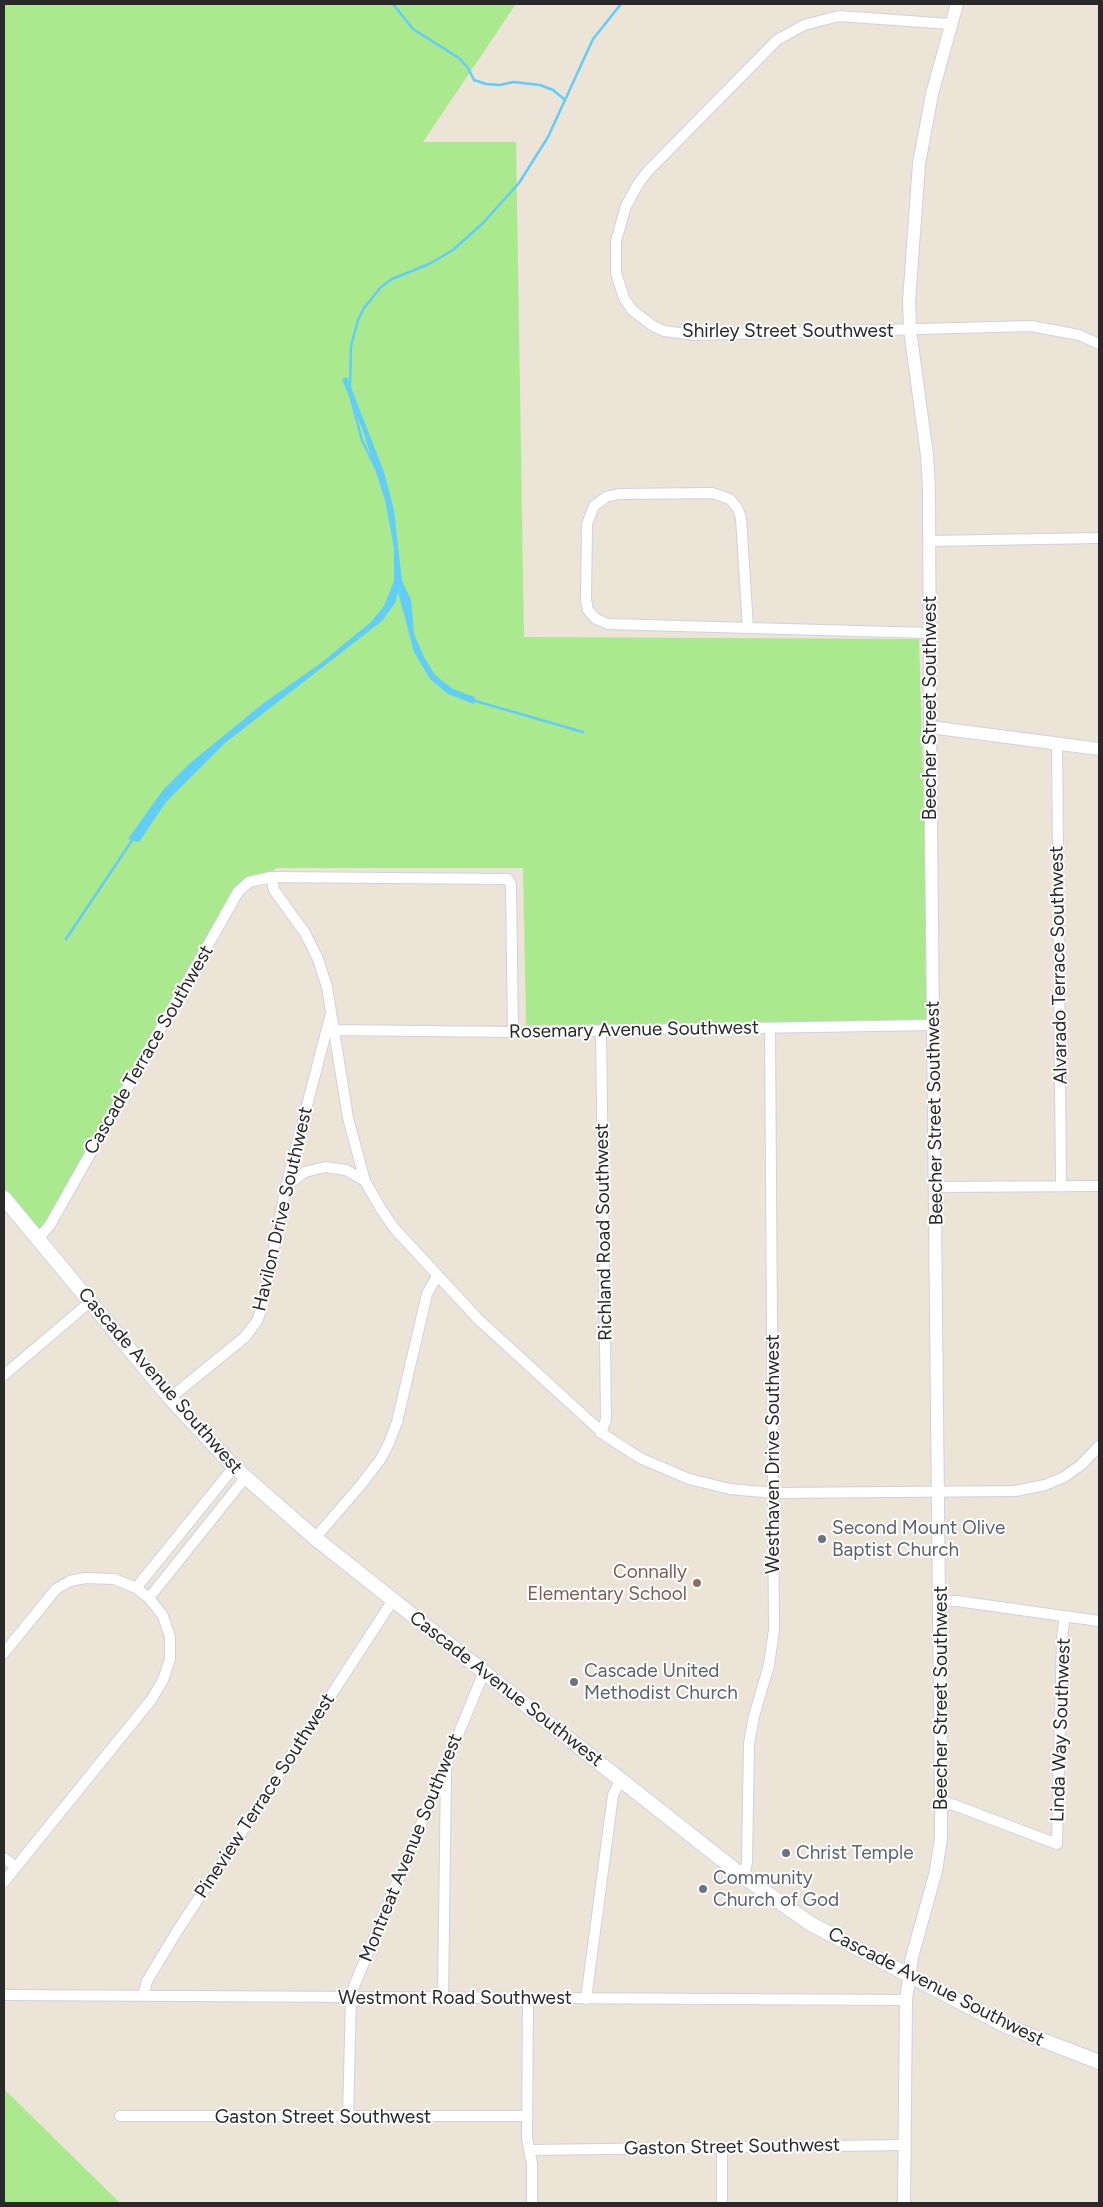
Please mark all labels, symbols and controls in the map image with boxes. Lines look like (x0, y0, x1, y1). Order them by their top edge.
street label: Shirley Street Southwest (682, 320, 894, 342)
street label: Beecher Street Southwest (919, 596, 941, 820)
street label: Alvarado Terrace Southwest (1046, 845, 1072, 1085)
street label: Cascade Terrace Southwest (80, 941, 218, 1159)
street label: Beecher Street Southwest (922, 1001, 948, 1225)
street label: Rosemary Avenue Southwest (509, 1016, 759, 1044)
street label: Havilon Drive Southwest (248, 1104, 318, 1314)
street label: Richland Road Southwest (591, 1123, 617, 1341)
street label: Cascade Avenue Southwest (73, 1283, 247, 1479)
street label: Westhaven Drive Southwest (762, 1334, 784, 1574)
place label: Second Mount Olive Baptist Church (832, 1517, 1005, 1561)
marker: Second Mount Olive Baptist Church (816, 1533, 828, 1545)
place label: Connally Elementary School (527, 1561, 687, 1605)
marker: Connally Elementary School (691, 1577, 703, 1589)
street label: Beecher Street Southwest (930, 1586, 952, 1810)
street label: Cascade Avenue Southwest (405, 1606, 607, 1772)
street label: Linda Way Southwest (1046, 1638, 1076, 1822)
place label: Cascade United Methodist Church (584, 1660, 738, 1704)
marker: Cascade United Methodist Church (568, 1676, 580, 1688)
street label: Pineview Terrace Southwest (190, 1689, 340, 1903)
street label: Montreat Avenue Southwest (355, 1731, 467, 1965)
place label: Christ Temple (796, 1842, 914, 1864)
marker: Christ Temple (780, 1847, 792, 1859)
place label: Community Church of God (713, 1867, 839, 1911)
marker: Community Church of God (697, 1883, 709, 1895)
street label: Cascade Avenue Southwest (824, 1923, 1048, 2051)
street label: Westmont Road Southwest (338, 1987, 572, 2009)
street label: Gaston Street Southwest (215, 2106, 431, 2128)
street label: Gaston Street Southwest (624, 2134, 840, 2160)

